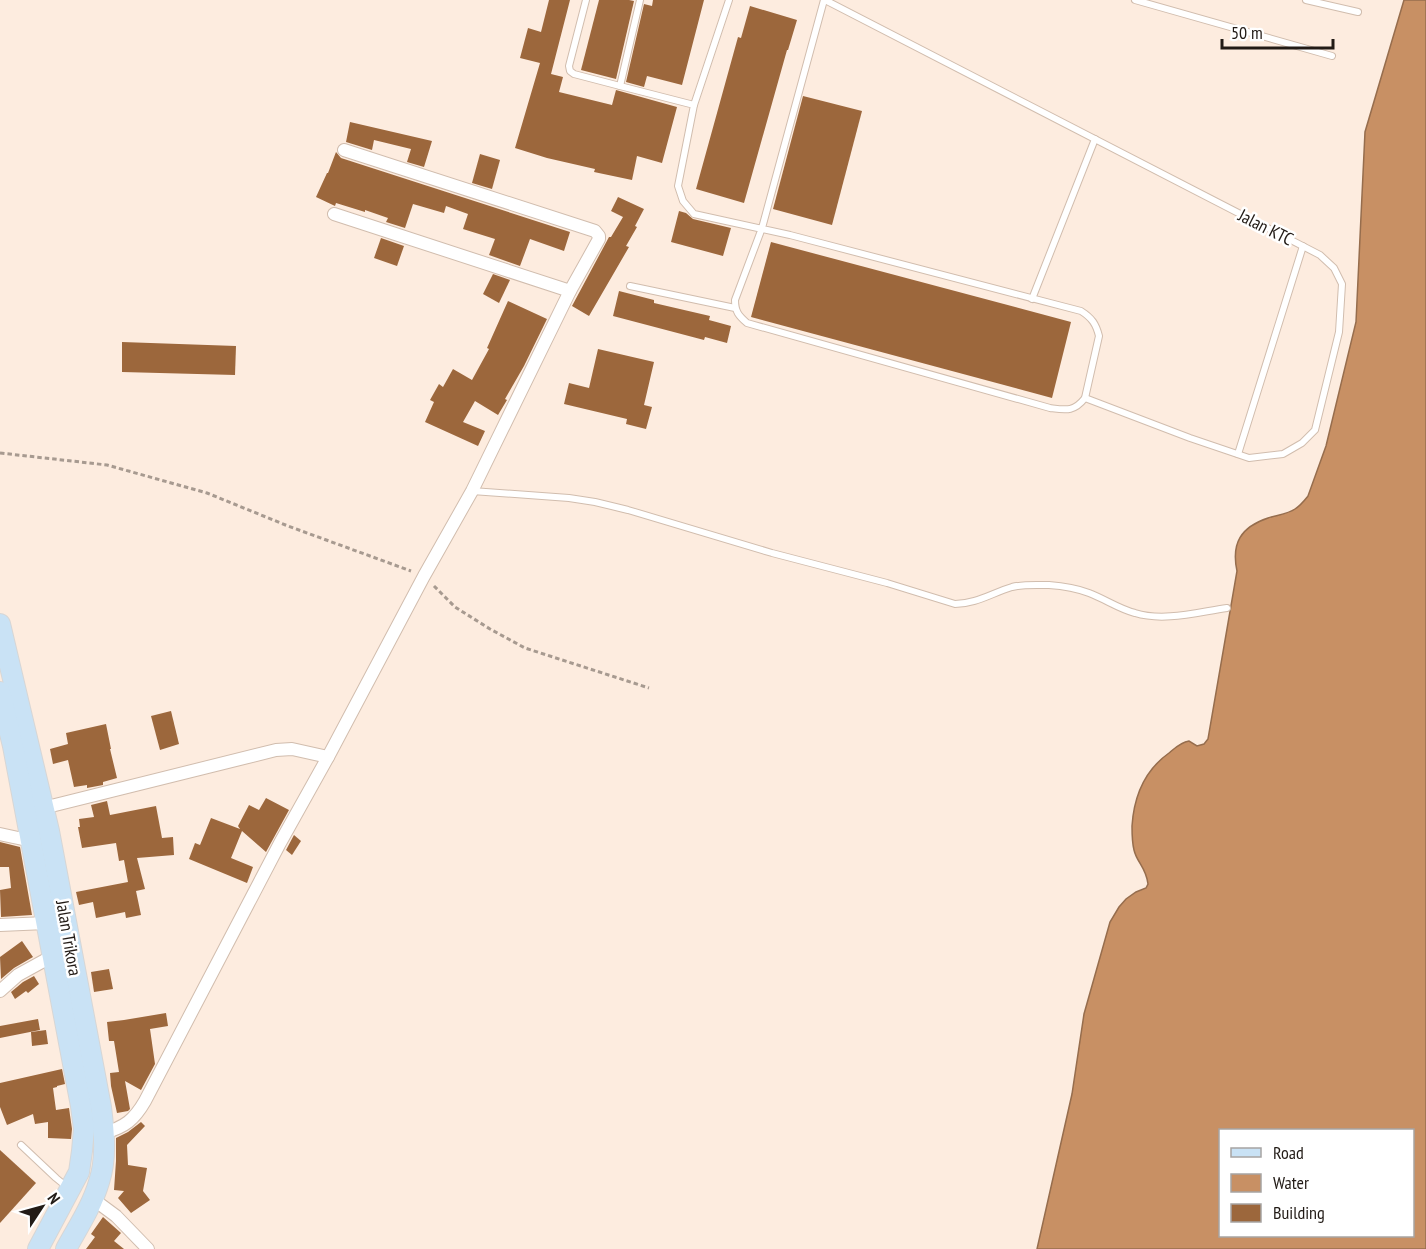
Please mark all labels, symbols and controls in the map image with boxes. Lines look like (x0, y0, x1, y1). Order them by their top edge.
scale bar (1222, 12, 1333, 50)
text: 50 m (1231, 21, 1263, 44)
street label: Jalan KTC (1234, 203, 1297, 251)
street label: Jalan Trikora (51, 897, 87, 978)
legend (1219, 1129, 1414, 1237)
text: Road (1273, 1141, 1304, 1164)
text: Water (1273, 1171, 1309, 1194)
north arrow (12, 1177, 72, 1237)
text: N (44, 1189, 65, 1208)
text: Building (1273, 1201, 1325, 1224)

